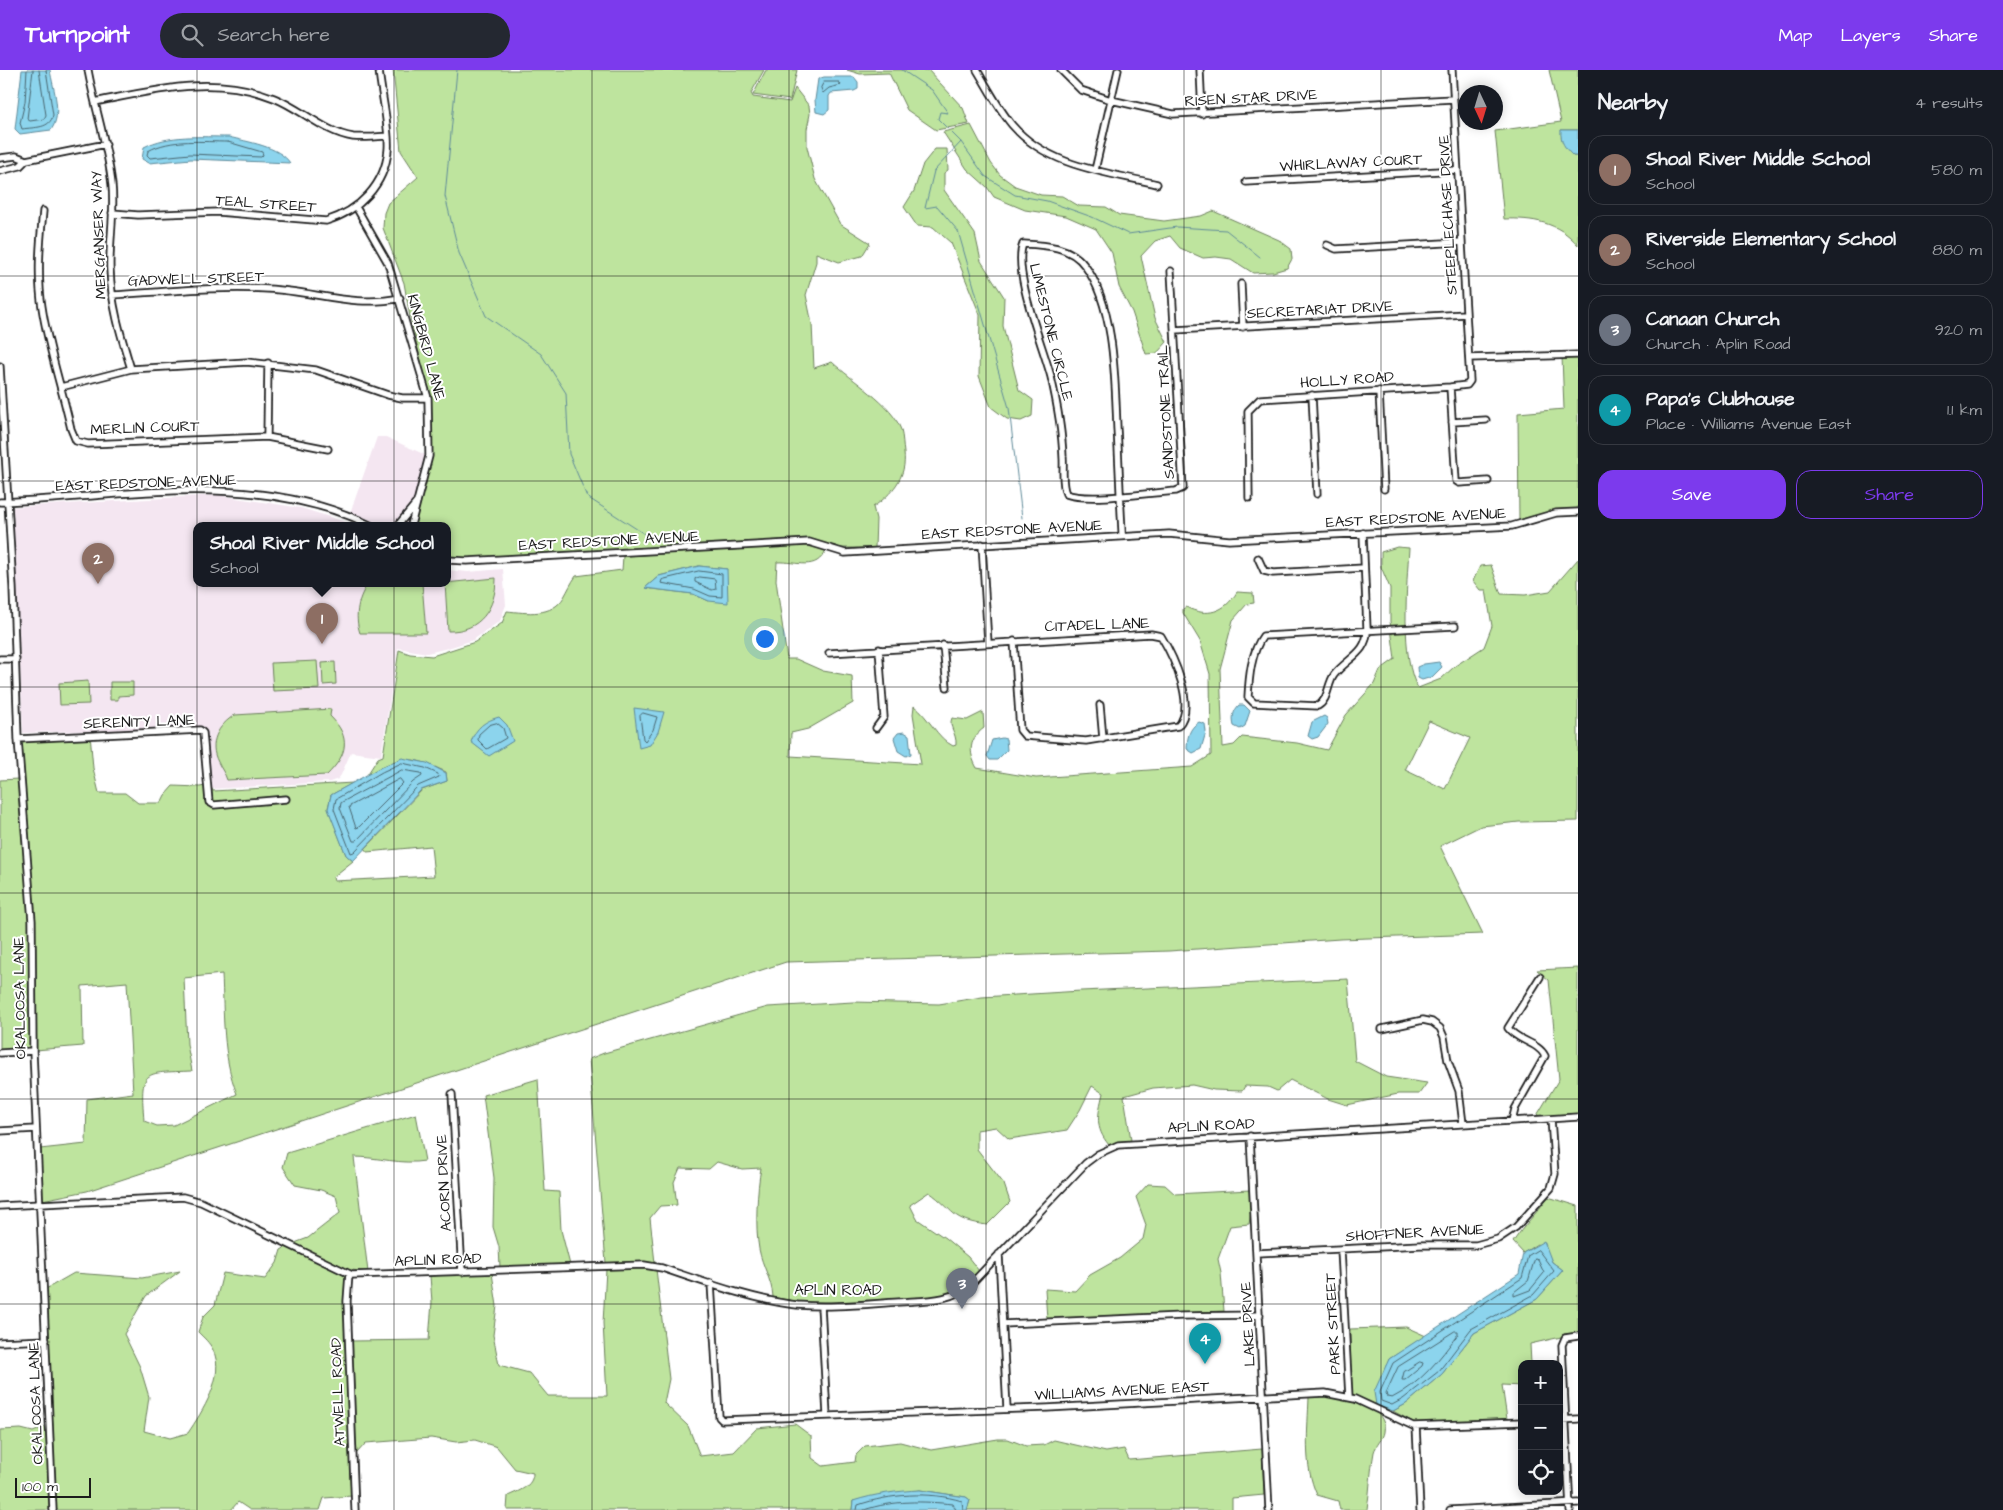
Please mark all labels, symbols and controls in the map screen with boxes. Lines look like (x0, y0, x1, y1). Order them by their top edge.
search box (160, 13, 510, 58)
text: Turnpoint (25, 18, 130, 52)
icon: search (178, 21, 206, 49)
text: Search here (218, 22, 330, 49)
text: Map (1778, 23, 1812, 48)
text: Layers (1840, 23, 1901, 48)
text: Share (1929, 23, 1978, 48)
street label: RISEN STAR DRIVE (1184, 84, 1318, 112)
north arrow (1458, 85, 1503, 130)
text: Nearby (1598, 88, 1668, 117)
text: 4 results (1915, 92, 1983, 114)
street label: STEEPLECHASE DRIVE (1433, 134, 1463, 296)
text: Shoal River Middle School (1646, 146, 1870, 173)
street label: WHIRLAWAY COURT (1279, 149, 1424, 177)
text: 1 (1614, 159, 1616, 181)
text: 580 m (1931, 159, 1982, 181)
street label: MERGANSER WAY (86, 171, 112, 299)
text: School (1646, 173, 1695, 195)
street label: TEAL STREET (215, 190, 318, 218)
text: Riverside Elementary School (1646, 226, 1896, 253)
text: 2 (1610, 239, 1620, 261)
text: 880 m (1932, 239, 1982, 261)
text: School (1646, 253, 1695, 275)
street label: LIMESTONE CIRCLE (1024, 261, 1078, 403)
street label: GADWELL STREET (128, 266, 265, 292)
street label: KINGBIRD LANE (402, 292, 450, 402)
street label: SECRETARIAT DRIVE (1246, 296, 1394, 324)
text: Canaan Church (1646, 306, 1779, 333)
text: 3 (1611, 319, 1619, 341)
text: 920 m (1935, 319, 1982, 341)
text: Church · Aplin Road (1646, 333, 1791, 355)
street label: SANDSTONE TRAIL (1152, 344, 1180, 479)
street label: HOLLY ROAD (1299, 366, 1395, 394)
text: Papa's Clubhouse (1646, 386, 1795, 413)
text: 4 (1610, 399, 1620, 421)
text: 1.1 km (1947, 399, 1982, 421)
text: Place · Williams Avenue East (1646, 413, 1851, 435)
street label: MERLIN COURT (90, 416, 201, 440)
street label: EAST REDSTONE AVENUE (55, 469, 237, 497)
button: Save (1598, 470, 1786, 519)
button: Share (1796, 470, 1983, 519)
street label: EAST REDSTONE AVENUE (1325, 503, 1507, 533)
street label: EAST REDSTONE AVENUE (921, 515, 1103, 545)
popup (193, 522, 451, 587)
street label: EAST REDSTONE AVENUE (518, 526, 700, 556)
text: Shoal River Middle School (210, 530, 434, 557)
pin: 2 (82, 543, 114, 584)
text: School (210, 557, 259, 579)
pin: 1 (306, 603, 338, 644)
street label: CITADEL LANE (1044, 613, 1150, 637)
your location (752, 626, 778, 652)
street label: SERENITY LANE (83, 710, 195, 734)
street label: OKALOOSA LANE (8, 936, 32, 1060)
street label: APLIN ROAD (1167, 1113, 1255, 1139)
street label: ACORN DRIVE (431, 1134, 457, 1232)
street label: SHOFFNER AVENUE (1345, 1219, 1485, 1247)
street label: APLIN ROAD (394, 1248, 482, 1272)
pin: 3 (946, 1268, 978, 1309)
street label: PARK STREET (1320, 1272, 1346, 1375)
street label: APLIN ROAD (794, 1280, 882, 1301)
street label: LAKE DRIVE (1235, 1281, 1261, 1367)
pin: 4 (1189, 1323, 1221, 1364)
street label: ATWELL ROAD (326, 1337, 350, 1447)
street label: OKALOOSA LANE (23, 1341, 49, 1465)
map controls (1518, 1360, 1563, 1495)
button: + (1518, 1360, 1563, 1405)
street label: WILLIAMS AVENUE EAST (1034, 1376, 1211, 1406)
button: − (1518, 1405, 1563, 1450)
button: locate (1518, 1450, 1563, 1495)
scale bar (15, 1475, 91, 1498)
text: 100 m (22, 1477, 58, 1497)

